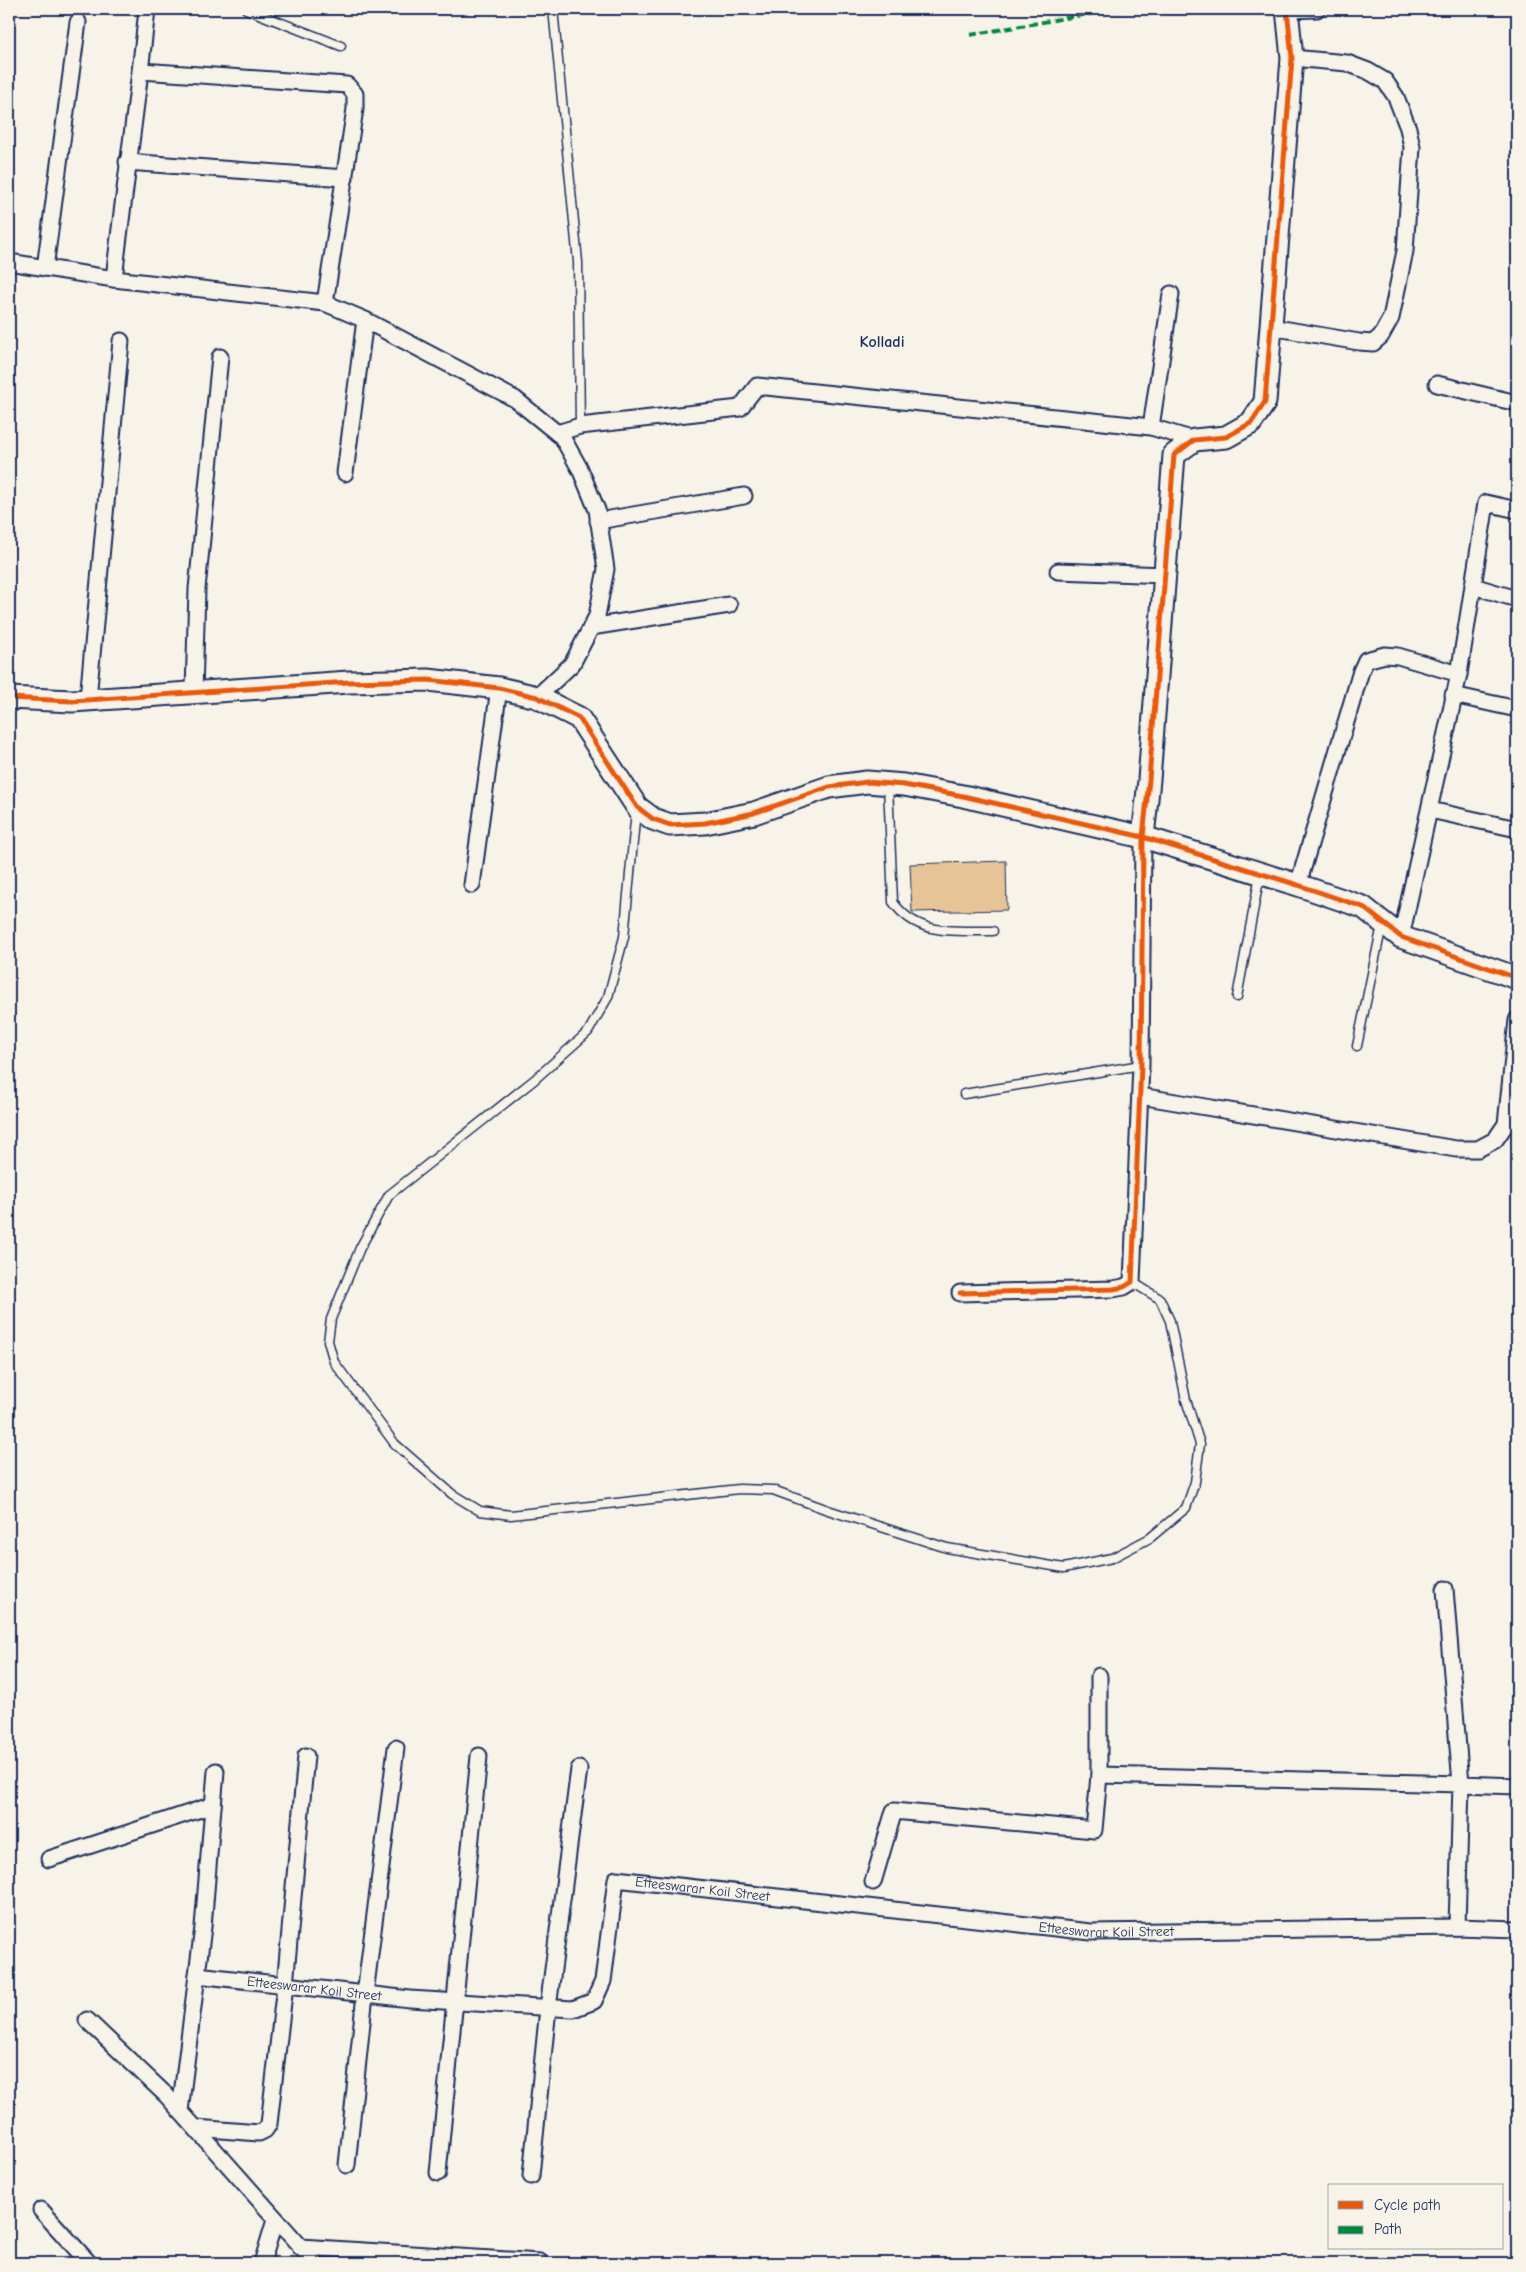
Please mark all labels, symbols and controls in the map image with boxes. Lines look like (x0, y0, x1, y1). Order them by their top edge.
district label: Kolladi (859, 333, 905, 351)
street label: Etteeswarar Koil Street (634, 1873, 772, 1905)
street label: Etteeswarar Koil Street (1038, 1918, 1175, 1941)
street label: Etteeswarar Koil Street (246, 1972, 383, 2004)
legend (1328, 2184, 1504, 2250)
text: Cycle path (1374, 2196, 1441, 2214)
text: Path (1374, 2220, 1402, 2238)

